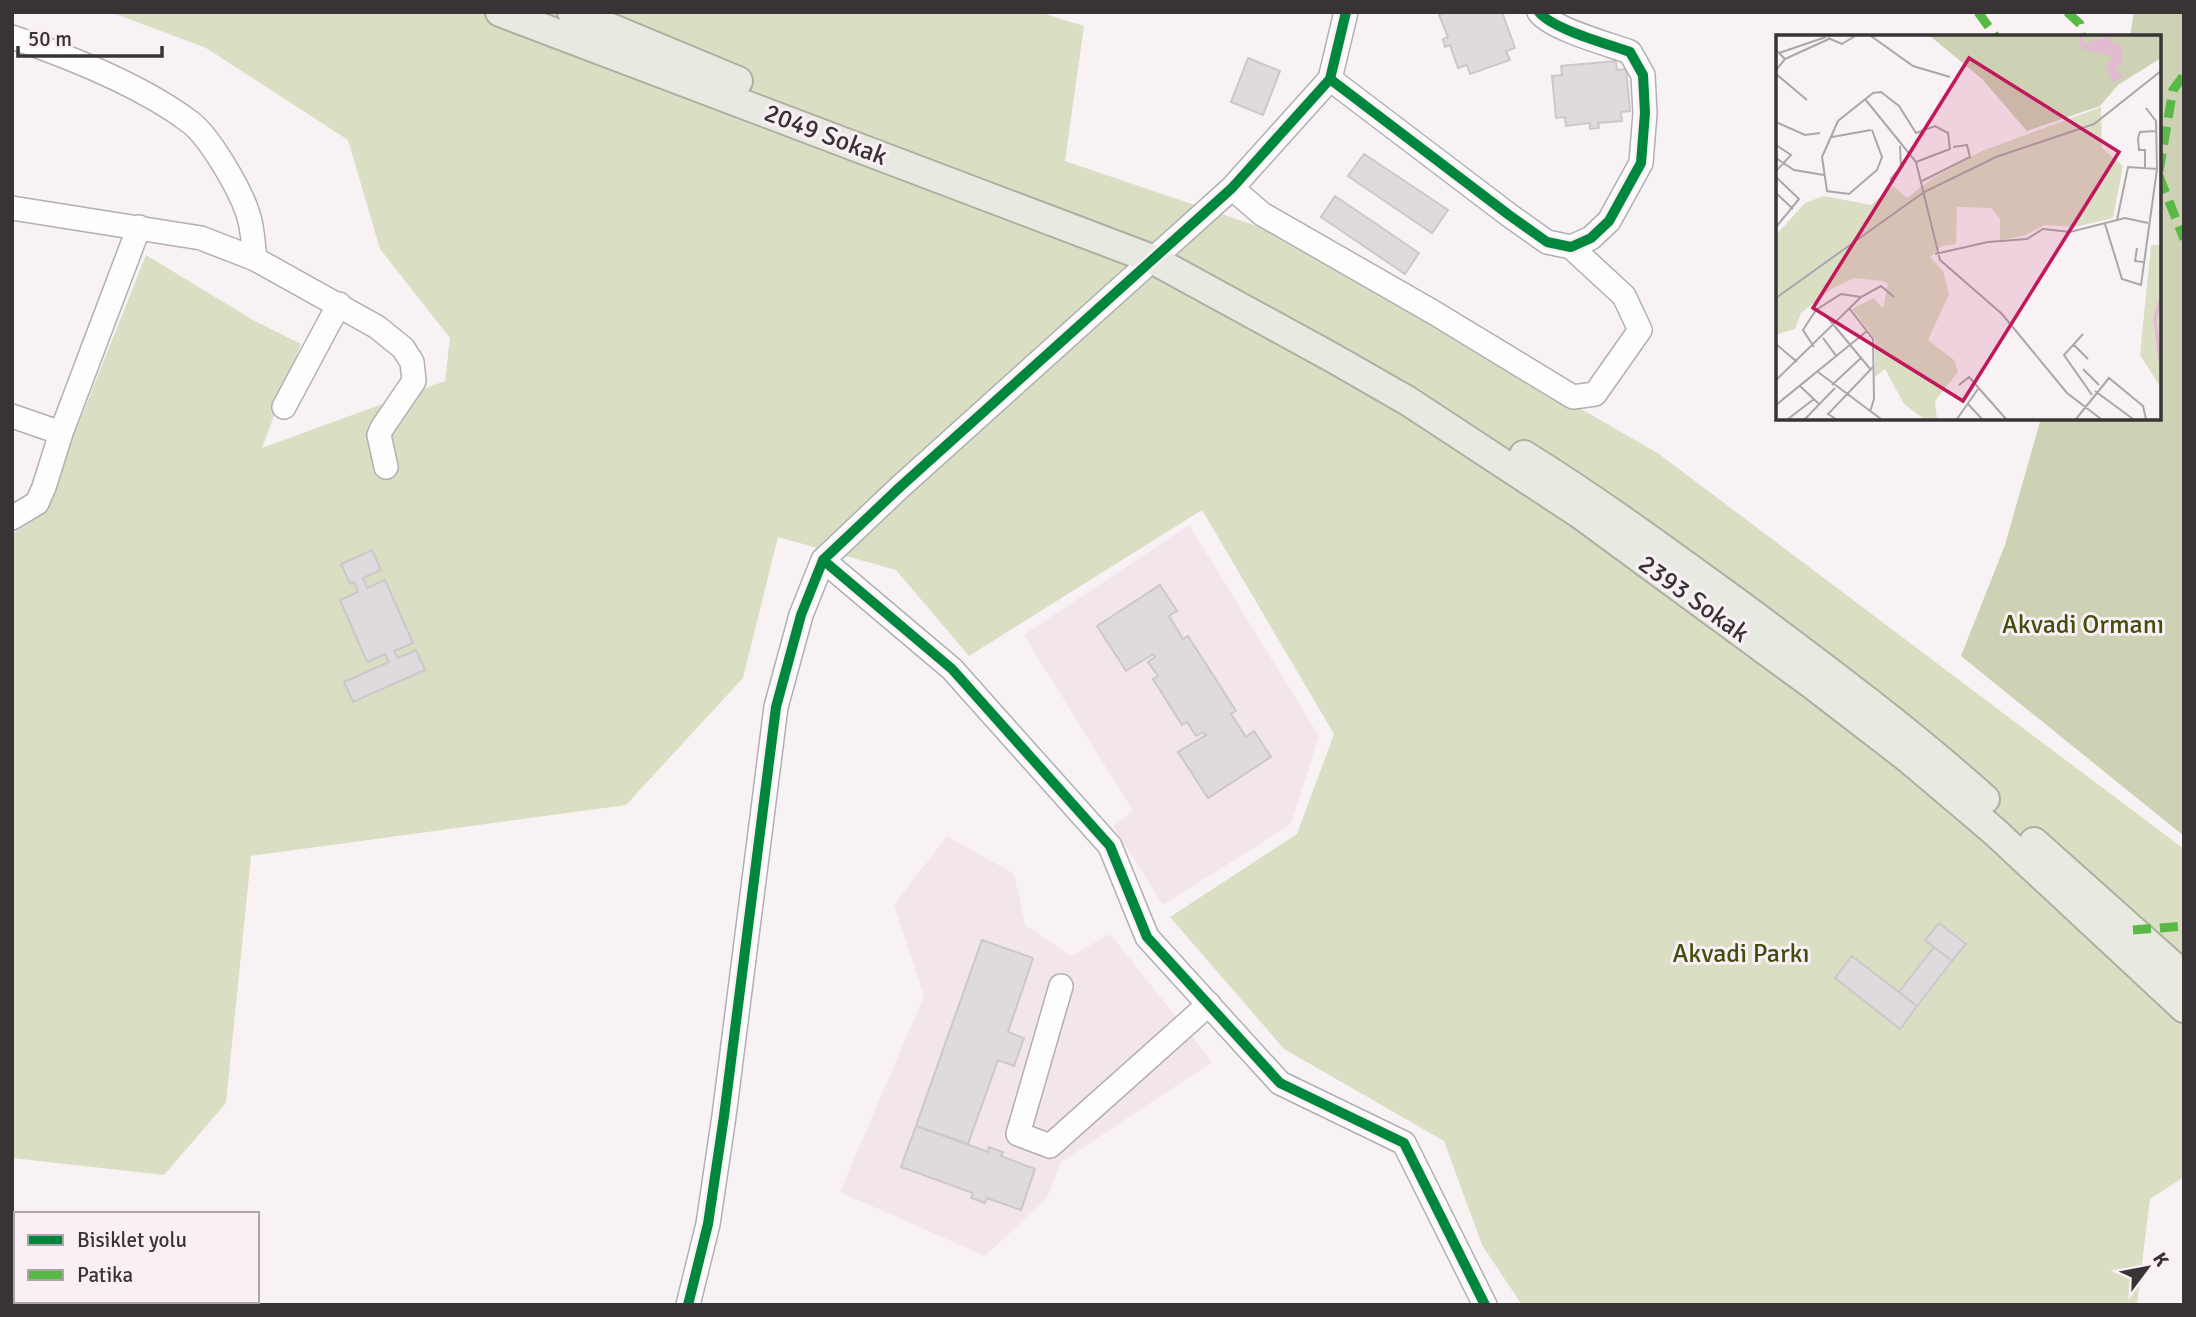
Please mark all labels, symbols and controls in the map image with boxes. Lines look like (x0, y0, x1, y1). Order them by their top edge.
scale bar (18, 14, 161, 58)
text: 50 m (28, 26, 72, 52)
inset map (1776, 35, 2161, 420)
street label: 2049 Sokak (760, 97, 892, 173)
street label: 2393 Sokak (1632, 548, 1755, 650)
park label: Akvadi Ormanı (2002, 609, 2164, 641)
park label: Akvadi Parkı (1672, 938, 1810, 970)
legend (14, 1212, 259, 1303)
text: Bisiklet yolu (77, 1227, 187, 1253)
north arrow (2112, 1233, 2182, 1303)
text: K (2147, 1248, 2174, 1271)
text: Patika (77, 1262, 133, 1288)

